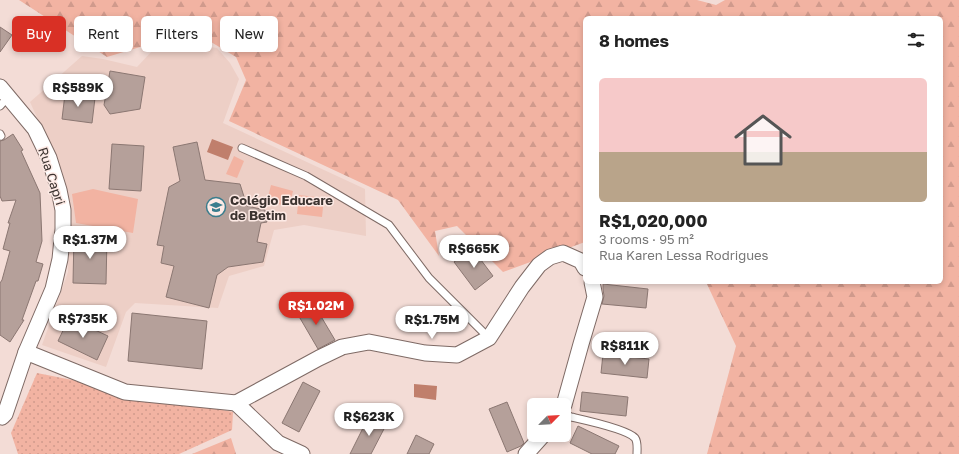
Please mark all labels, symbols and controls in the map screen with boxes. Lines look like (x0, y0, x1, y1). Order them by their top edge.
chip: Buy (12, 16, 66, 52)
chip: Rent (74, 16, 133, 52)
chip: Filters (141, 16, 212, 52)
chip: New (220, 16, 278, 52)
icon: filters (905, 29, 927, 51)
text: 8 homes (599, 30, 669, 51)
pin: R$589K (45, 74, 111, 108)
text: R$589K (52, 79, 104, 95)
icon: home (727, 104, 799, 176)
street label: Rua Capri (35, 145, 69, 207)
place label: Colégio Educare de Betim (230, 192, 333, 223)
school or university icon: Colégio Educare de Betim (205, 196, 227, 218)
text: R$1,020,000 (599, 210, 707, 231)
pin: R$1.37M (53, 226, 127, 260)
text: R$1.37M (62, 231, 118, 247)
text: 3 rooms · 95 m² (599, 231, 694, 247)
pin: R$665K (441, 235, 507, 269)
text: R$665K (448, 240, 500, 256)
text: Rua Karen Lessa Rodrigues (599, 247, 769, 263)
pin: R$1.02M (279, 292, 353, 326)
text: R$1.02M (288, 297, 344, 313)
pin: R$735K (50, 305, 116, 339)
pin: R$1.75M (395, 306, 469, 340)
text: R$735K (58, 310, 108, 326)
text: R$1.75M (404, 311, 460, 327)
pin: R$811K (592, 332, 658, 366)
text: R$811K (601, 337, 649, 353)
north arrow (527, 398, 571, 442)
map controls (527, 398, 571, 442)
pin: R$623K (336, 403, 402, 437)
text: R$623K (343, 408, 395, 424)

